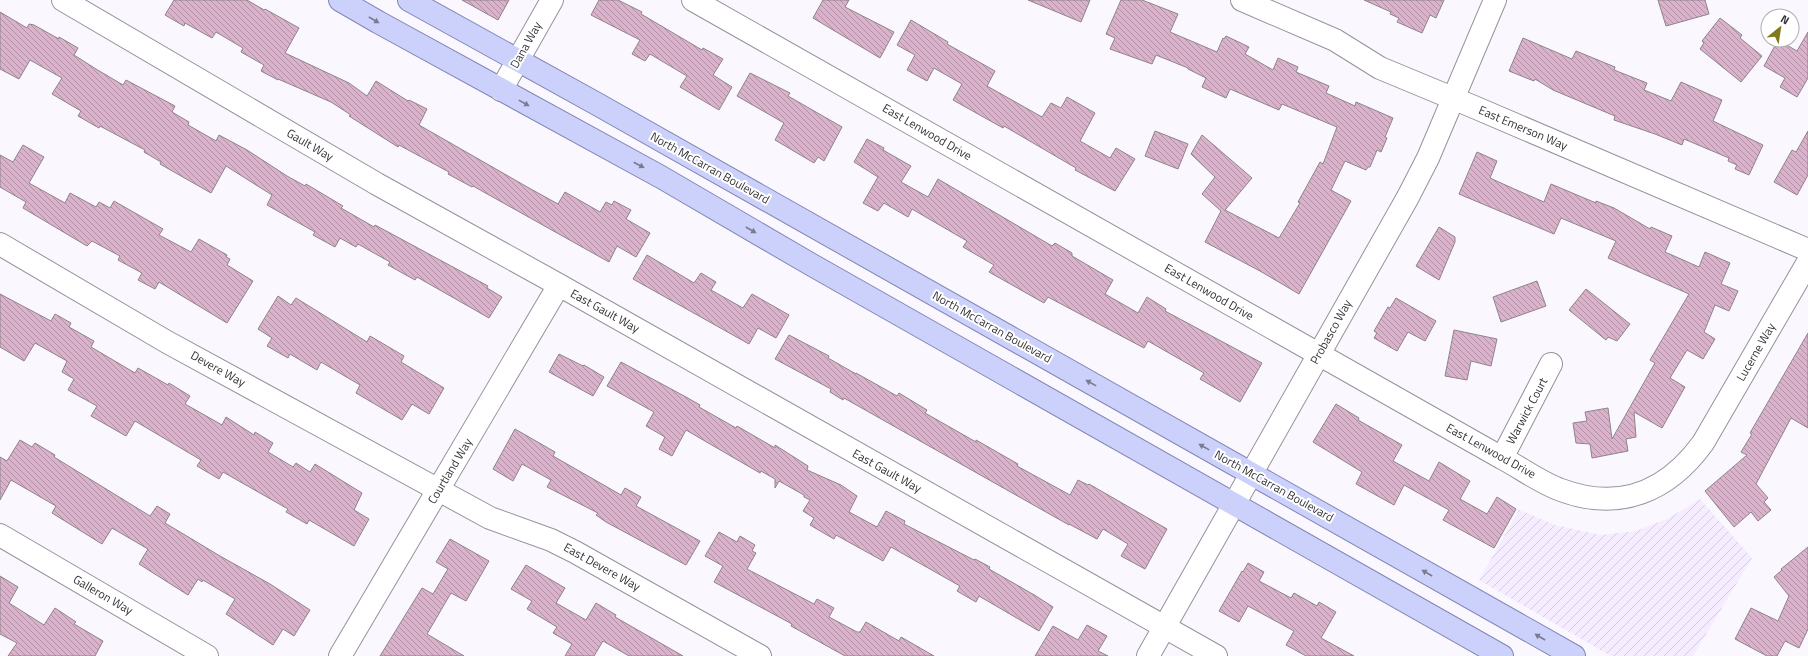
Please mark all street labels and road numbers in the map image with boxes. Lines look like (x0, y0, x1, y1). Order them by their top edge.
street label: Dana Way (505, 18, 546, 72)
street label: East Lenwood Drive (879, 98, 975, 165)
street label: East Emerson Way (1476, 100, 1571, 155)
street label: Gault Way (283, 123, 338, 166)
street label: North McCarran Boulevard (647, 127, 773, 208)
street label: East Lenwood Drive (1161, 258, 1257, 325)
street label: East Gault Way (567, 284, 644, 338)
street label: North McCarran Boulevard (929, 286, 1055, 367)
street label: Probasco Way (1305, 296, 1356, 368)
street label: Lucerne Way (1731, 319, 1780, 385)
street label: Devere Way (187, 346, 249, 392)
street label: Warwick Court (1501, 373, 1553, 448)
street label: East Lenwood Drive (1443, 418, 1540, 483)
street label: Courtland Way (422, 434, 477, 507)
street label: East Gault Way (849, 444, 926, 498)
street label: North McCarran Boulevard (1211, 445, 1337, 526)
street label: East Devere Way (560, 538, 644, 596)
street label: Galleron Way (70, 570, 137, 620)

